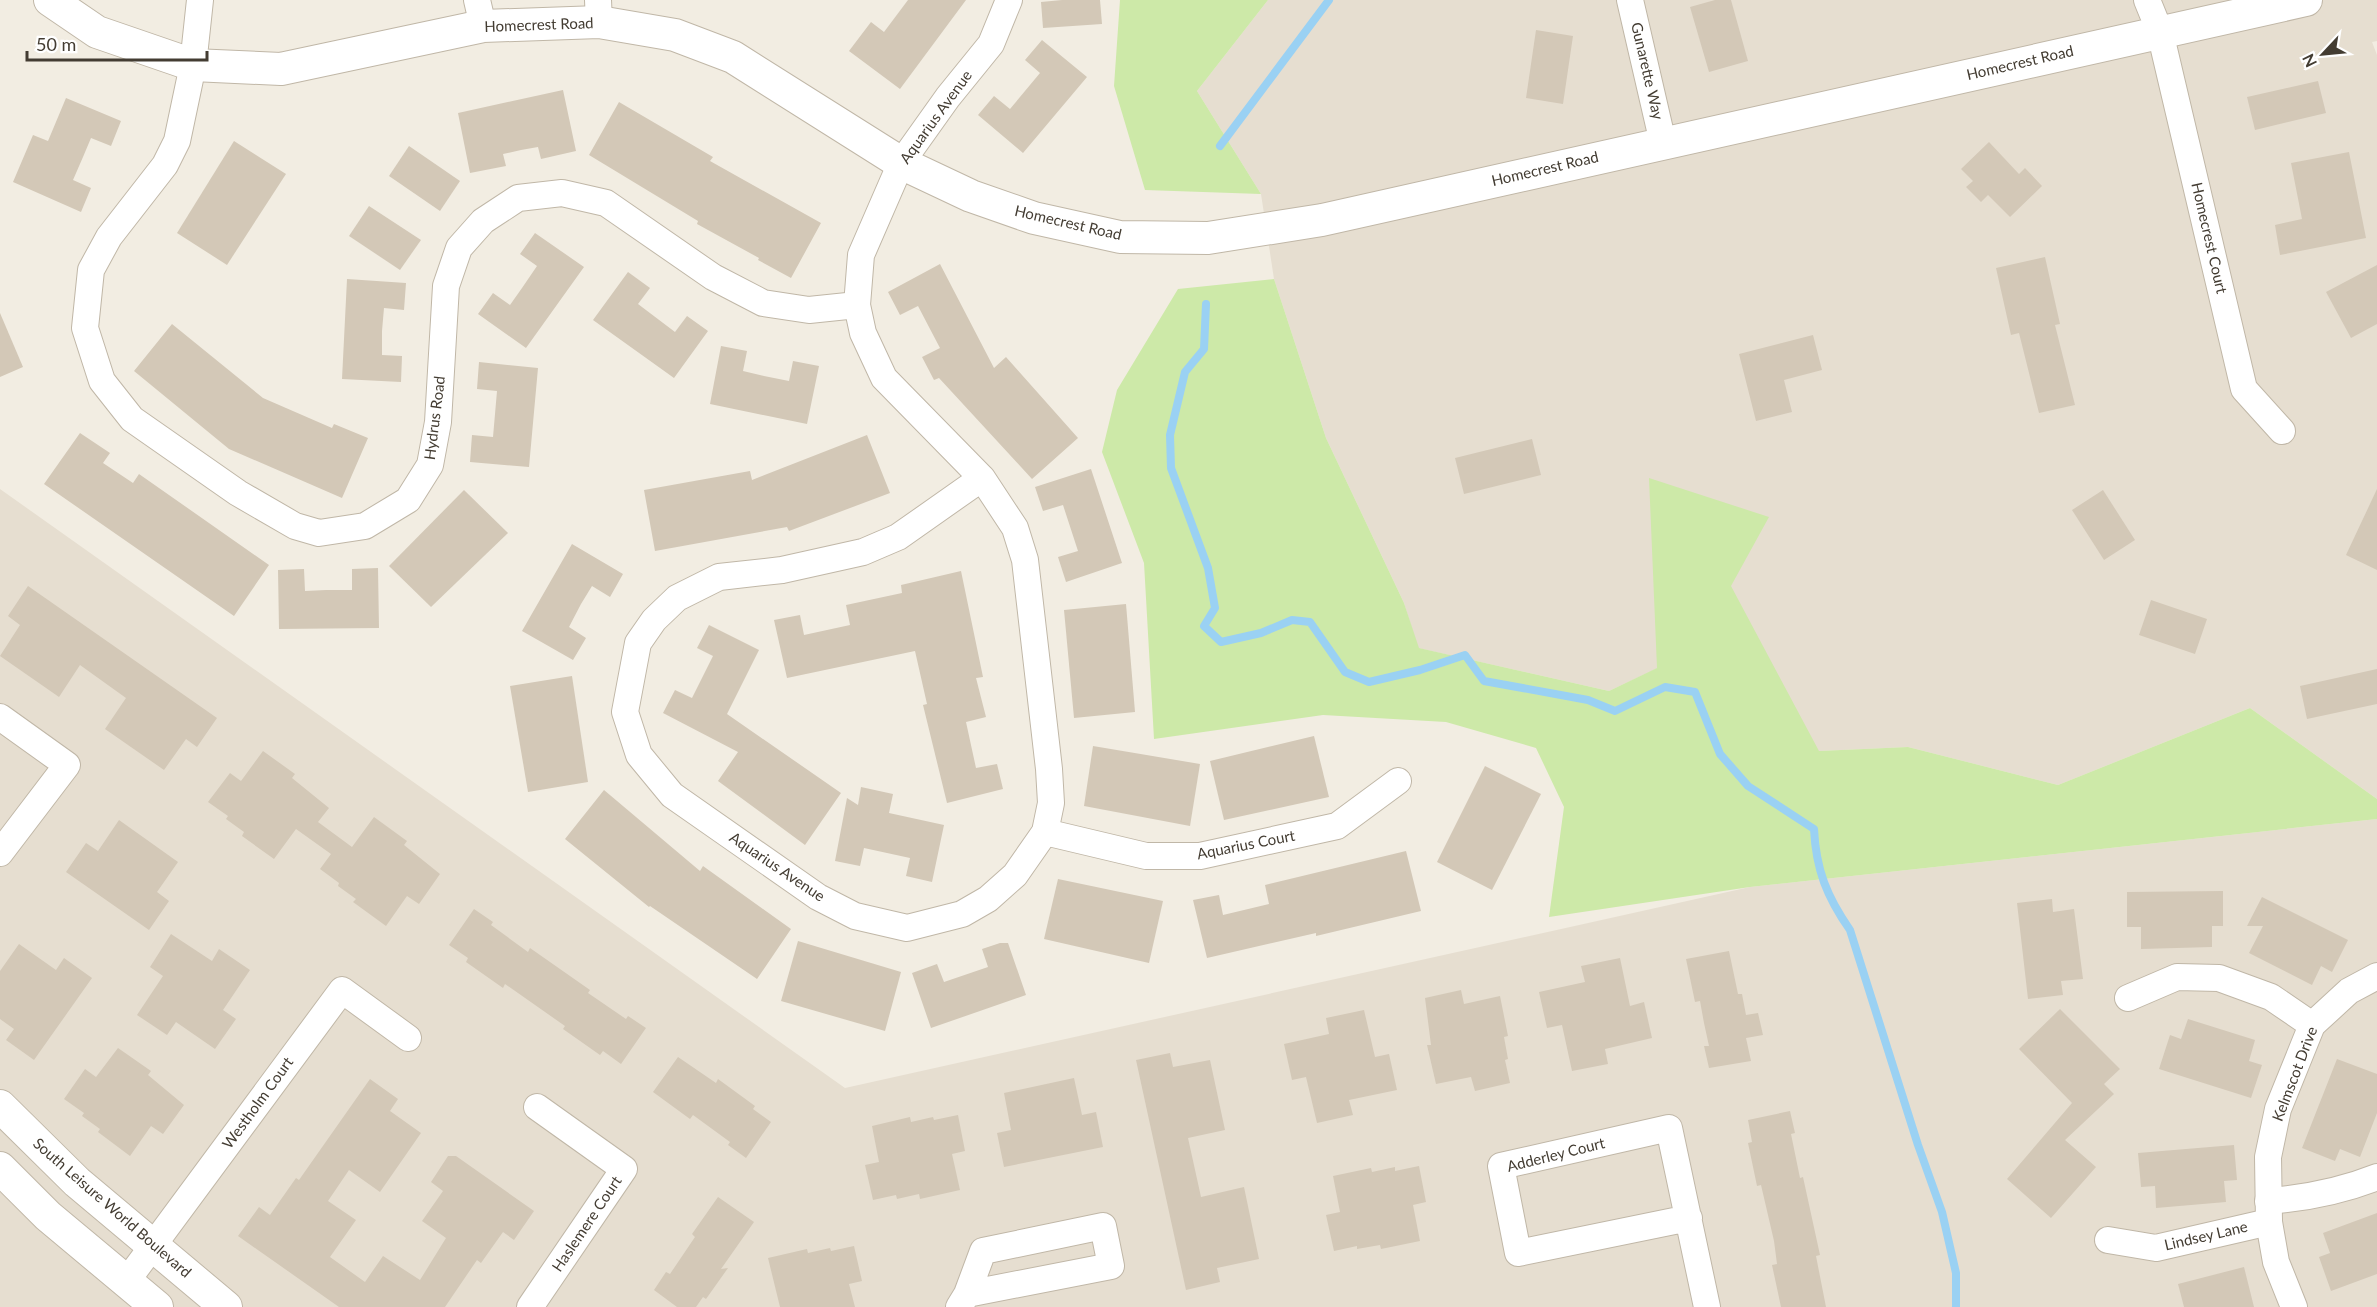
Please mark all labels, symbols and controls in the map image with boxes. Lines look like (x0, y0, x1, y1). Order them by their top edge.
street label: Homecrest Road (484, 13, 594, 35)
street label: Gunarette Way (1628, 20, 1668, 122)
scale bar (27, 24, 207, 62)
north arrow (2293, 24, 2353, 84)
text: 50 m (36, 33, 76, 55)
street label: Homecrest Road (1965, 41, 2075, 83)
text: N (2298, 51, 2320, 70)
street label: Aquarius Avenue (895, 66, 975, 167)
street label: Homecrest Road (1490, 147, 1600, 189)
street label: Homecrest Court (2188, 180, 2232, 296)
street label: Homecrest Road (1013, 201, 1123, 243)
street label: Hydrus Road (420, 375, 448, 461)
street label: Aquarius Court (1195, 826, 1297, 862)
street label: Aquarius Avenue (726, 828, 829, 905)
street label: Kelmscot Drive (2268, 1024, 2320, 1124)
street label: Westholm Court (218, 1053, 297, 1152)
street label: Adderley Court (1505, 1133, 1607, 1175)
street label: South Leisure World Boulevard (30, 1134, 195, 1281)
street label: Haslemere Court (548, 1172, 625, 1275)
street label: Lindsey Lane (2162, 1217, 2249, 1253)

